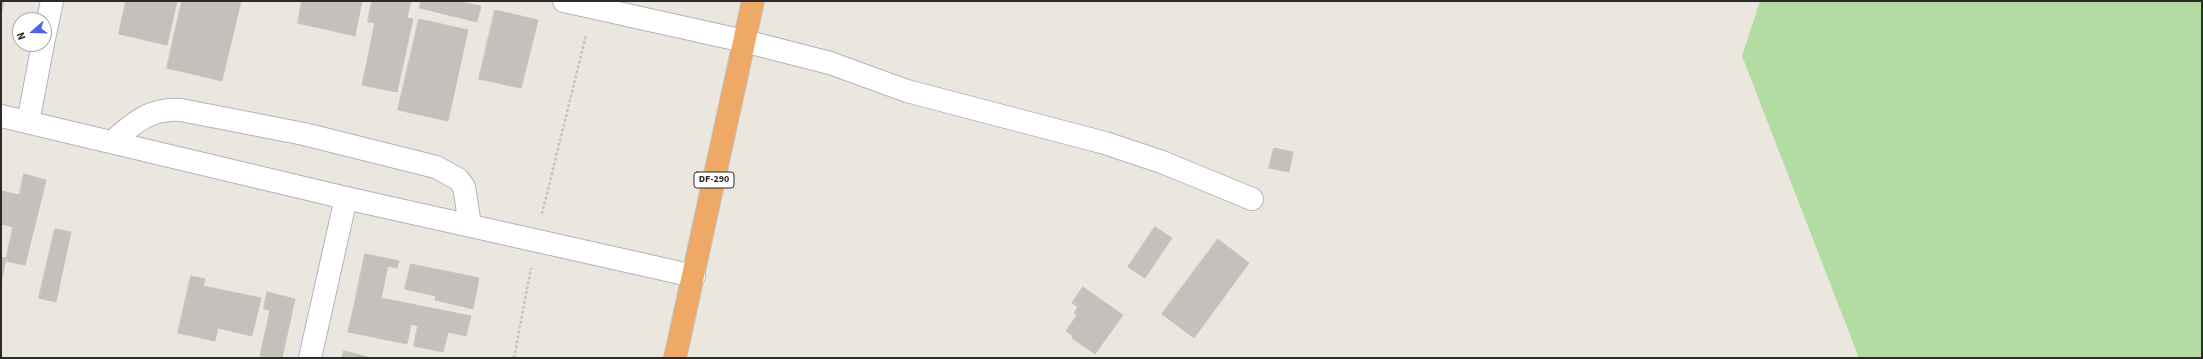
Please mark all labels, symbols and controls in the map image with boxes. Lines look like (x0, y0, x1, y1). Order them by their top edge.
north arrow (12, 12, 52, 52)
text: N (13, 30, 29, 42)
road number: DF-290 (694, 172, 734, 188)

